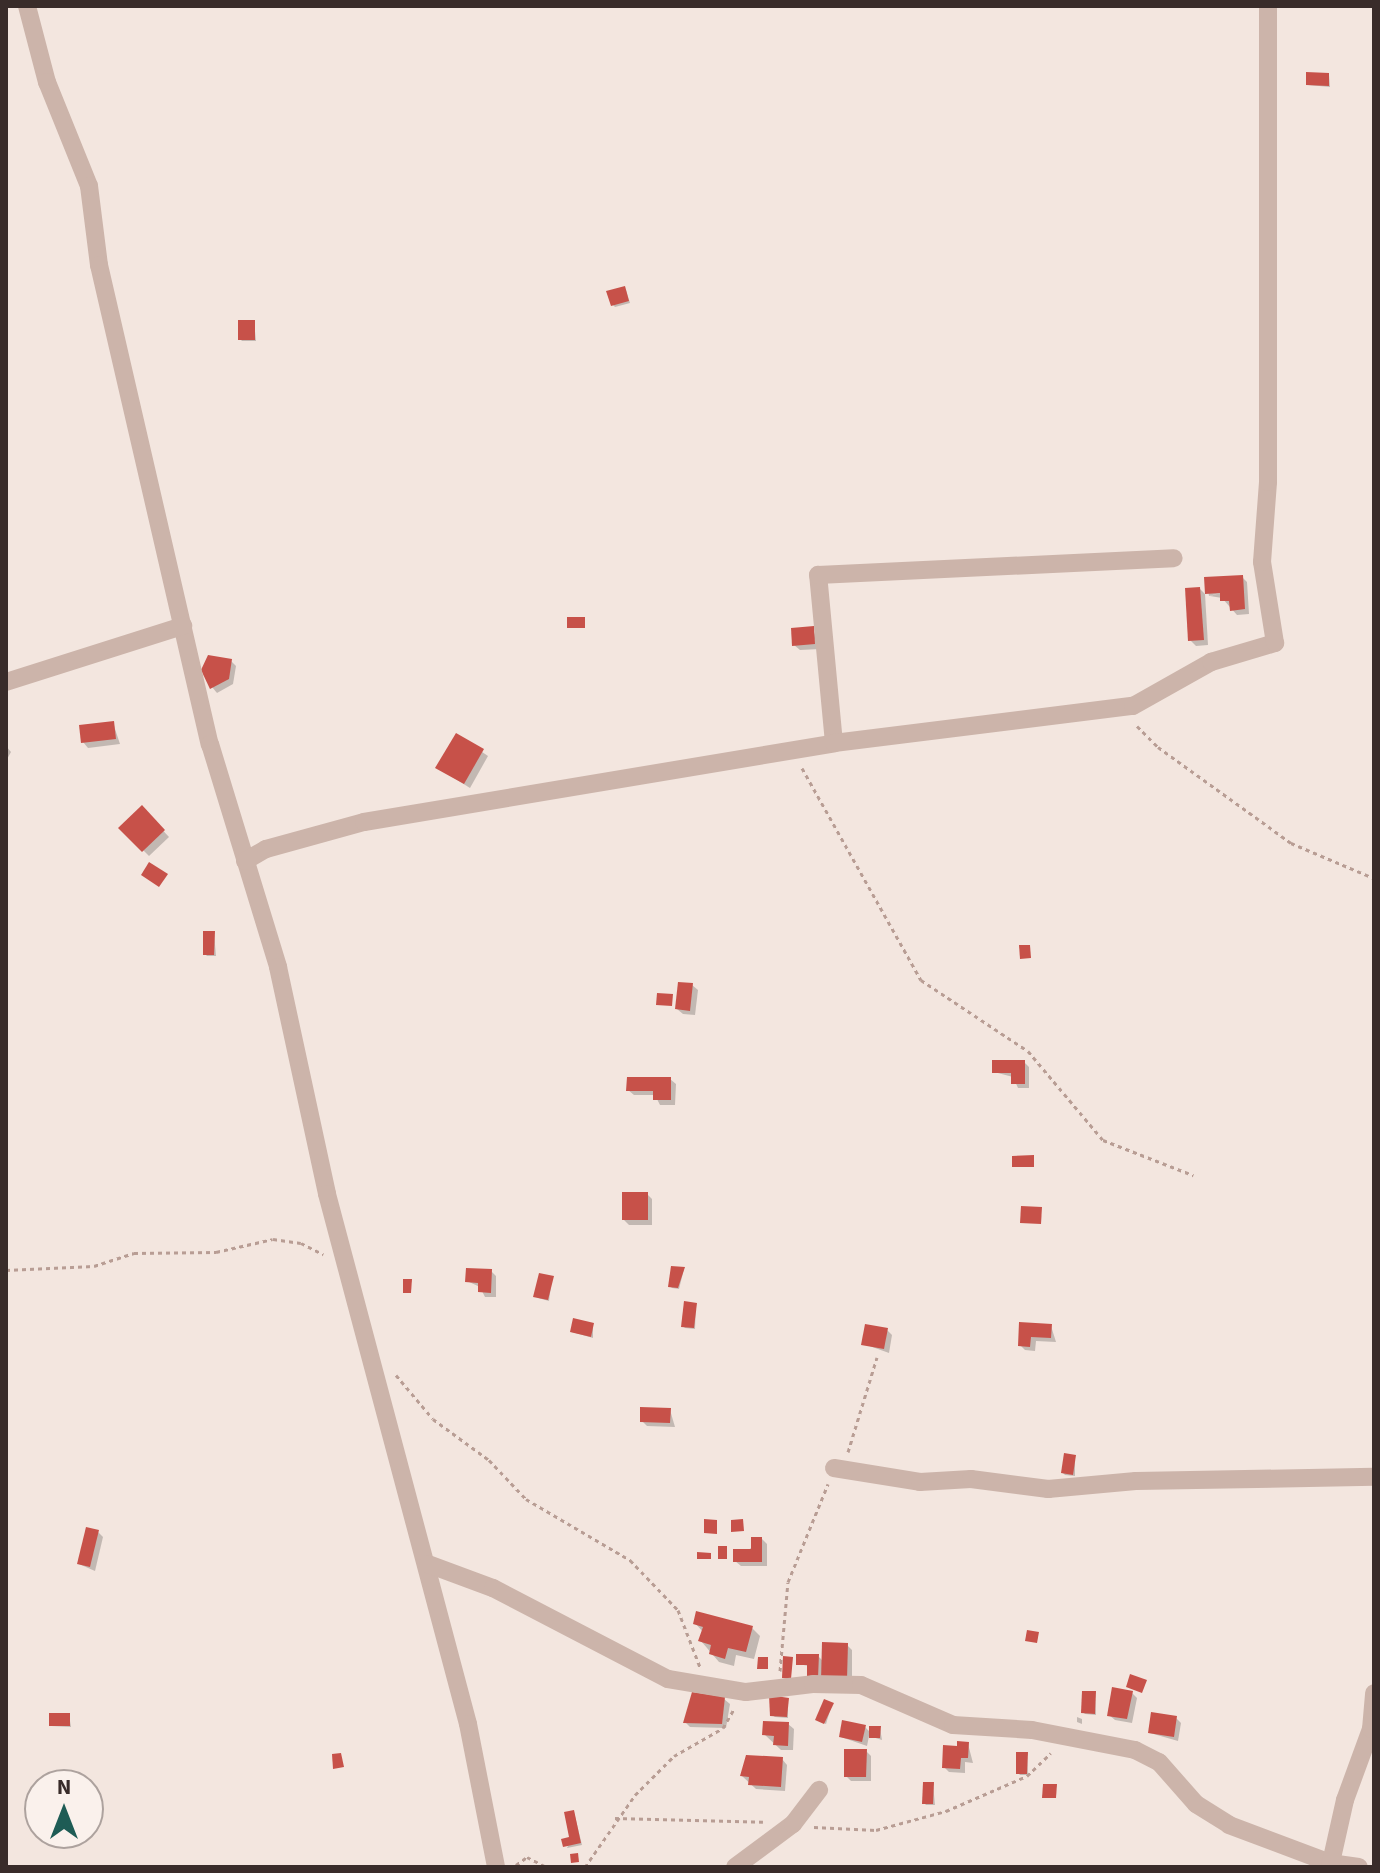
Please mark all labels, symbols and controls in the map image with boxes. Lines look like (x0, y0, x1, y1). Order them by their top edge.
north arrow (24, 1769, 104, 1849)
text: N (57, 1771, 71, 1803)

